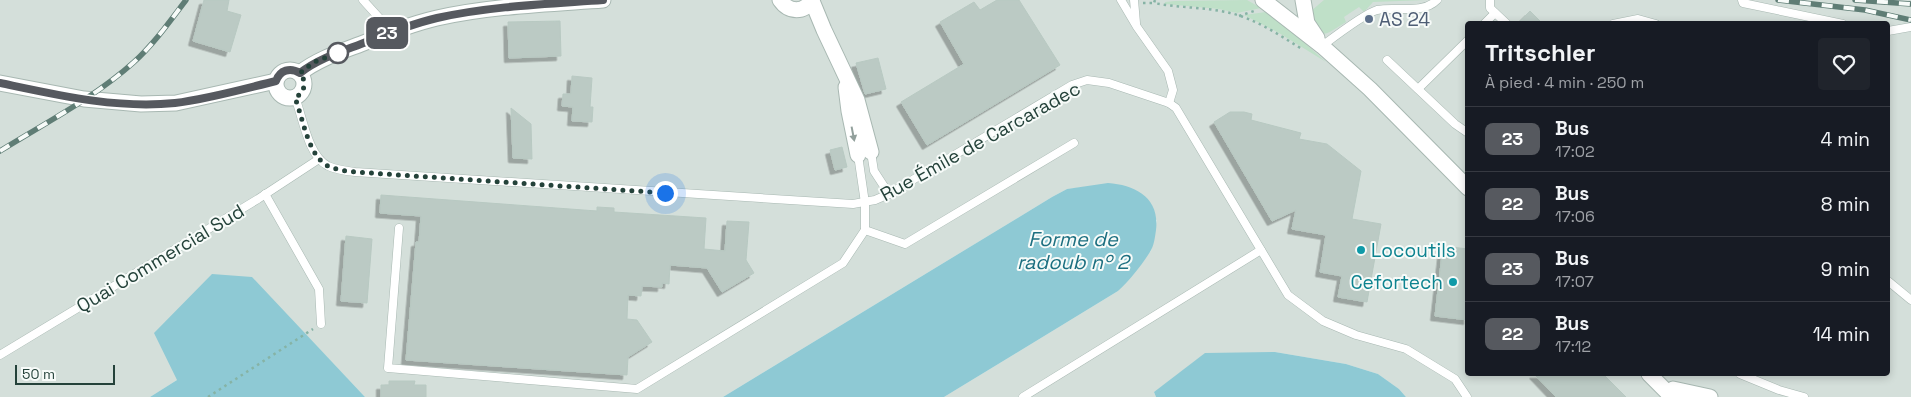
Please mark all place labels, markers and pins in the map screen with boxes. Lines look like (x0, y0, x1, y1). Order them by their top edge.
place label: AS 24 (1379, 7, 1430, 32)
marker: AS 24 (1363, 13, 1375, 25)
unlabelled marker (327, 42, 349, 64)
place label: Locoutils (1371, 238, 1456, 263)
marker: Locoutils (1355, 244, 1367, 256)
place label: Cefortech (1350, 270, 1443, 295)
marker: Cefortech (1447, 276, 1459, 288)

